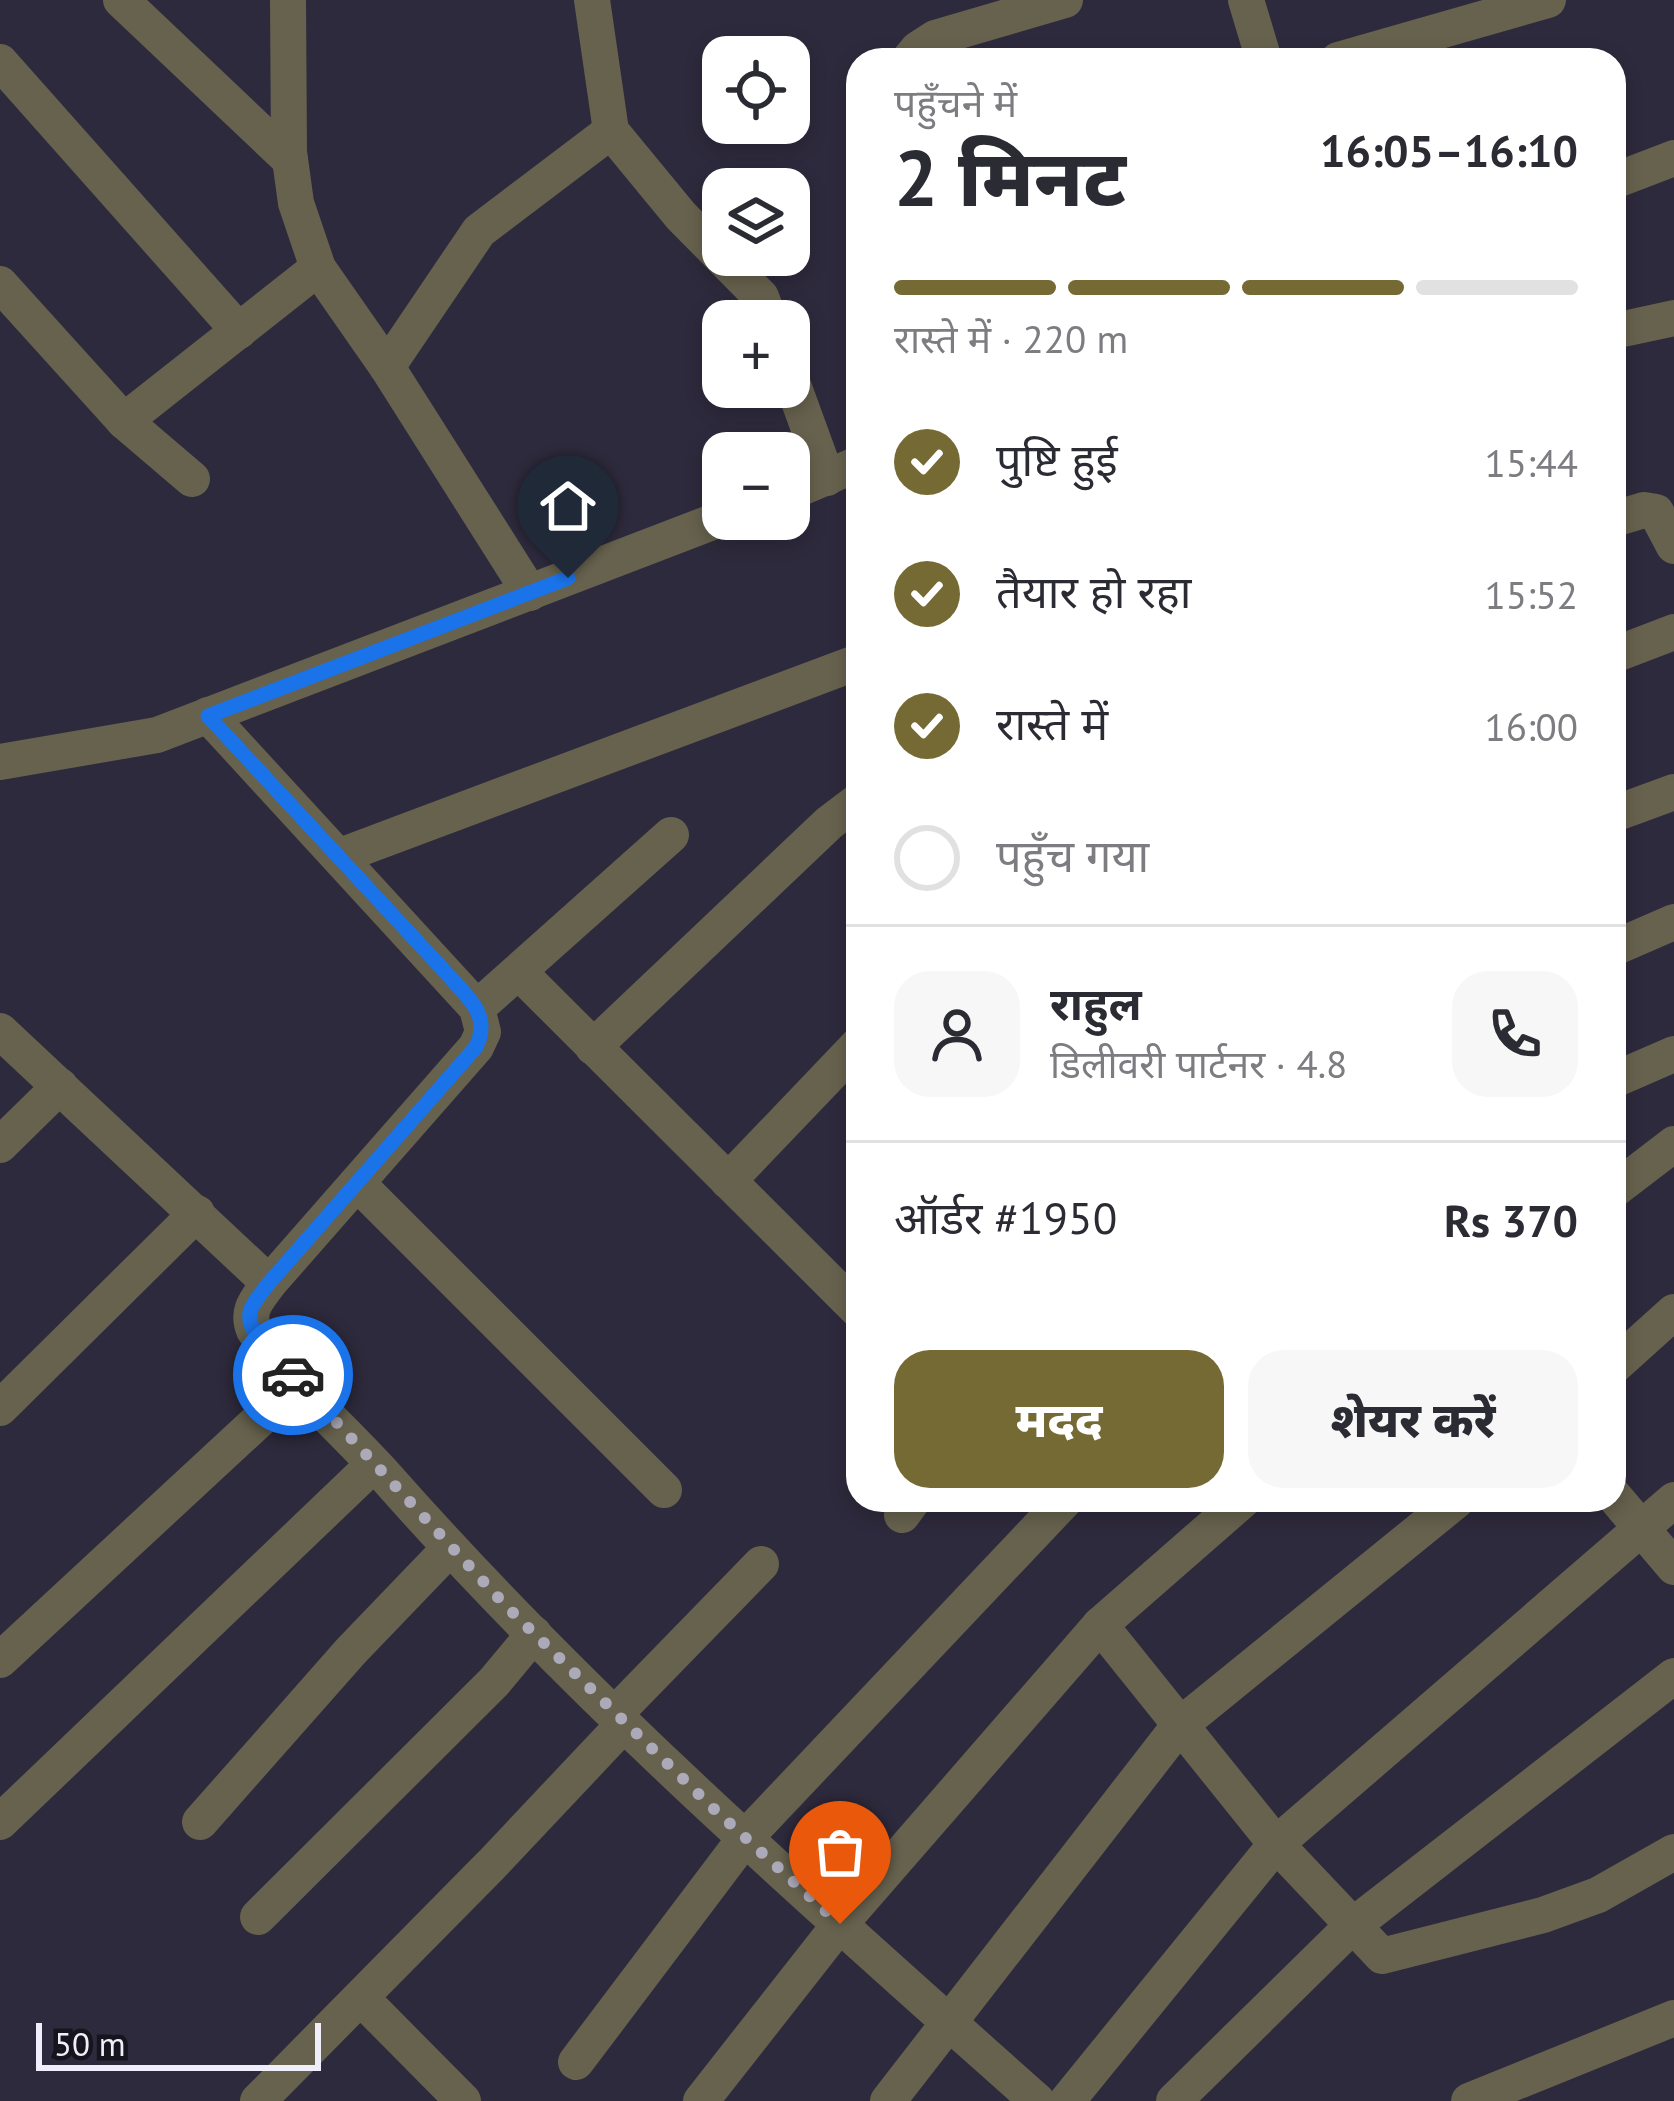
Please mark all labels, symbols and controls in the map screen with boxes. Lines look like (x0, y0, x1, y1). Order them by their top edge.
map controls (702, 36, 810, 540)
button: locate (702, 36, 810, 144)
text: पहुँचने में (894, 77, 1017, 128)
text: 16:05–16:10 (1320, 121, 1578, 179)
text: 2 मिनट (894, 127, 1126, 228)
button: layers (702, 168, 810, 276)
button: + (702, 300, 810, 408)
text: रास्ते में · 220 m (894, 313, 1128, 364)
icon: check (894, 429, 960, 495)
text: पुष्टि हुई (996, 430, 1118, 488)
button: − (702, 432, 810, 540)
text: 15:44 (1484, 437, 1578, 488)
pin (517, 455, 619, 578)
icon: home (535, 473, 601, 539)
icon: check (894, 561, 960, 627)
text: तैयार हो रहा (996, 562, 1191, 620)
text: 15:52 (1484, 569, 1578, 620)
icon: check (894, 693, 960, 759)
text: रास्ते में (996, 694, 1108, 752)
text: 16:00 (1484, 701, 1578, 752)
text: पहुँच गया (996, 826, 1149, 884)
button: person (894, 971, 1020, 1097)
button: phone (1452, 971, 1578, 1097)
text: राहुल (1050, 974, 1142, 1032)
text: डिलीवरी पार्टनर · 4.8 (1050, 1038, 1347, 1089)
text: ऑर्डर #1950 (894, 1188, 1117, 1246)
text: Rs 370 (1444, 1191, 1578, 1249)
courier (233, 1315, 353, 1435)
icon: car (260, 1342, 326, 1408)
button: मदद (894, 1350, 1224, 1488)
button: शेयर करें (1248, 1350, 1578, 1488)
pin (789, 1801, 891, 1924)
icon: bag (807, 1819, 873, 1885)
scale bar (36, 2017, 321, 2070)
text: 50 m (54, 2022, 126, 2065)

